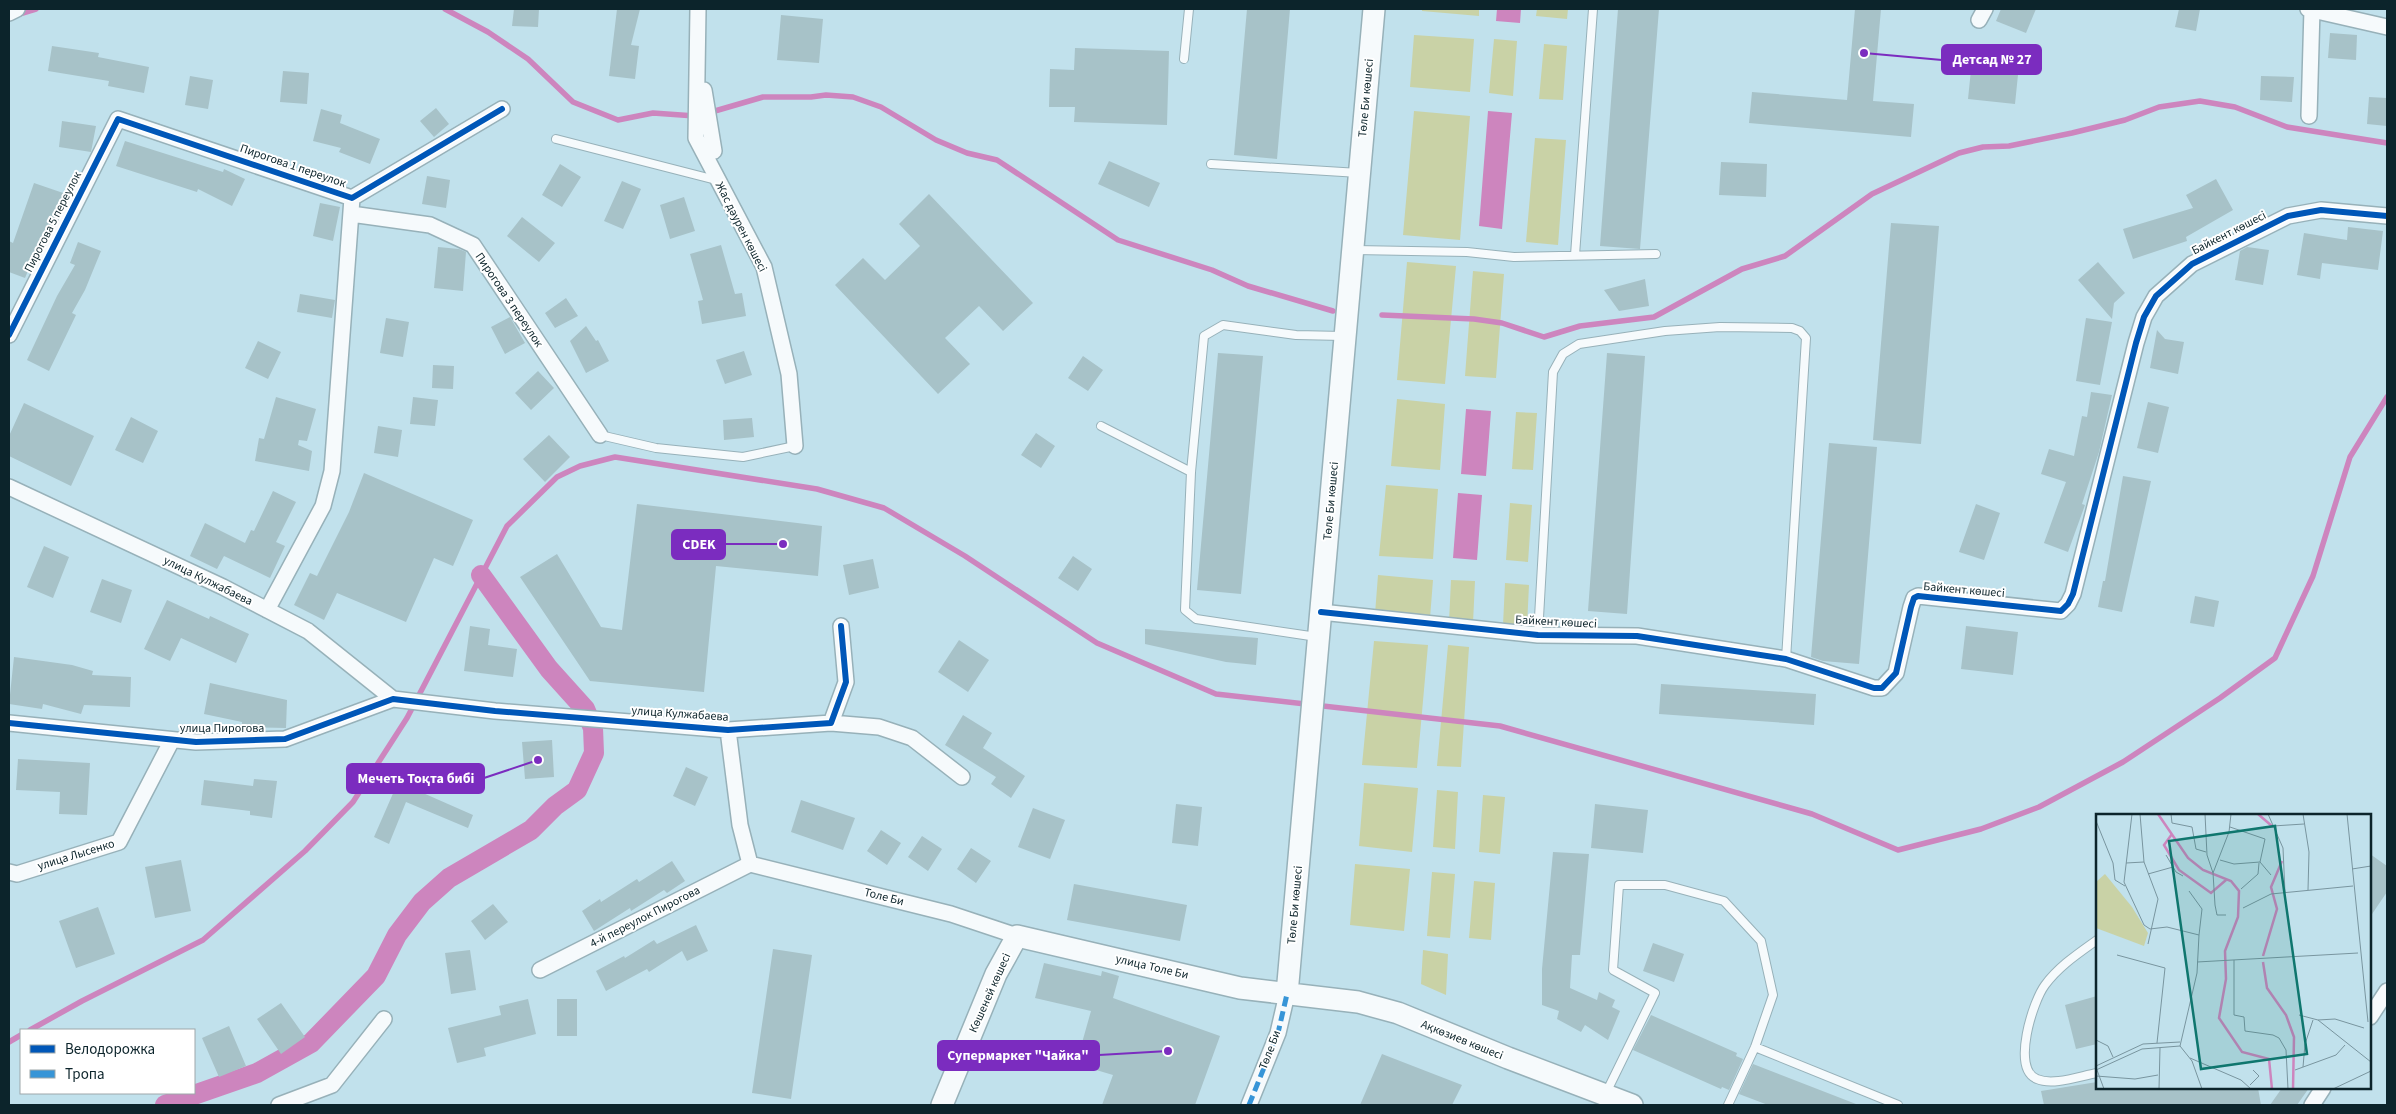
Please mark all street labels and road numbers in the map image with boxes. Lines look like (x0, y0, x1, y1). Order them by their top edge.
street label: Төле Би көшесі (1354, 58, 1378, 138)
street label: Пирогова 1 переулок (238, 140, 348, 192)
street label: Пирогова 5 переулок (20, 169, 86, 275)
street label: Жас дәурен көшесі (711, 179, 771, 275)
street label: Байкент көшесі (2189, 207, 2269, 259)
street label: Пирогова 3 переулок (471, 249, 547, 351)
street label: Төле Би көшесі (1319, 461, 1343, 541)
street label: улица Кулжабаева (161, 552, 255, 610)
street label: Байкент көшесі (1923, 578, 2005, 602)
street label: Байкент көшесі (1515, 611, 1597, 633)
street label: улица Кулжабаева (631, 702, 729, 726)
street label: улица Пирогова (180, 720, 264, 737)
street label: улица Лысенко (35, 835, 117, 875)
street label: Төле Би көшесі (1283, 865, 1307, 945)
street label: 4-й переулок Пирогова (587, 882, 703, 952)
street label: Толе Би (862, 884, 906, 910)
street label: Көшеней көшесі (965, 950, 1015, 1036)
street label: улица Толе Би (1114, 950, 1190, 984)
street label: Ақкөзиев көшесі (1418, 1016, 1506, 1064)
street label: Төле Би (1255, 1028, 1285, 1072)

